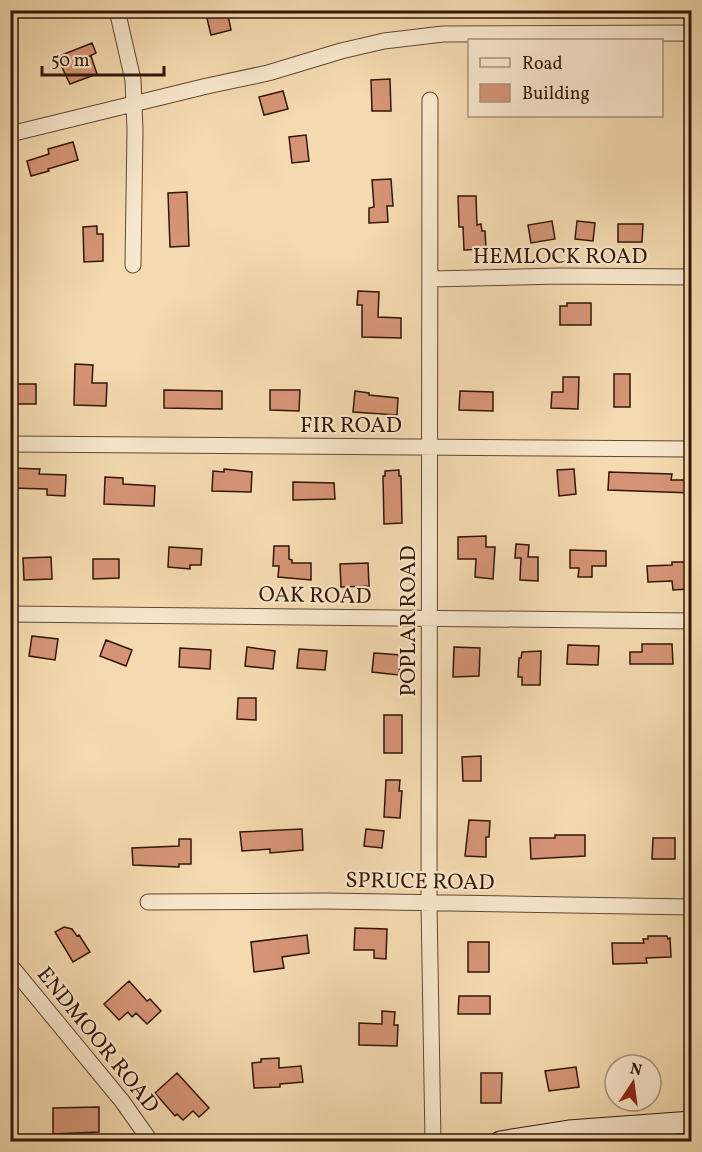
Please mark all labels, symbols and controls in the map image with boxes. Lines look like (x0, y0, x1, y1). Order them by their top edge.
scale bar (42, 39, 164, 77)
legend (468, 39, 663, 117)
text: 50 m (51, 49, 90, 74)
text: Road (522, 52, 563, 77)
text: Building (522, 82, 590, 107)
street label: HEMLOCK ROAD (473, 242, 647, 273)
street label: FIR ROAD (300, 411, 402, 442)
street label: POPLAR ROAD (394, 545, 425, 697)
street label: OAK ROAD (258, 580, 372, 613)
street label: SPRUCE ROAD (345, 866, 495, 899)
street label: ENDMOOR ROAD (28, 961, 166, 1120)
north arrow (603, 1053, 663, 1113)
text: N (628, 1058, 644, 1082)

